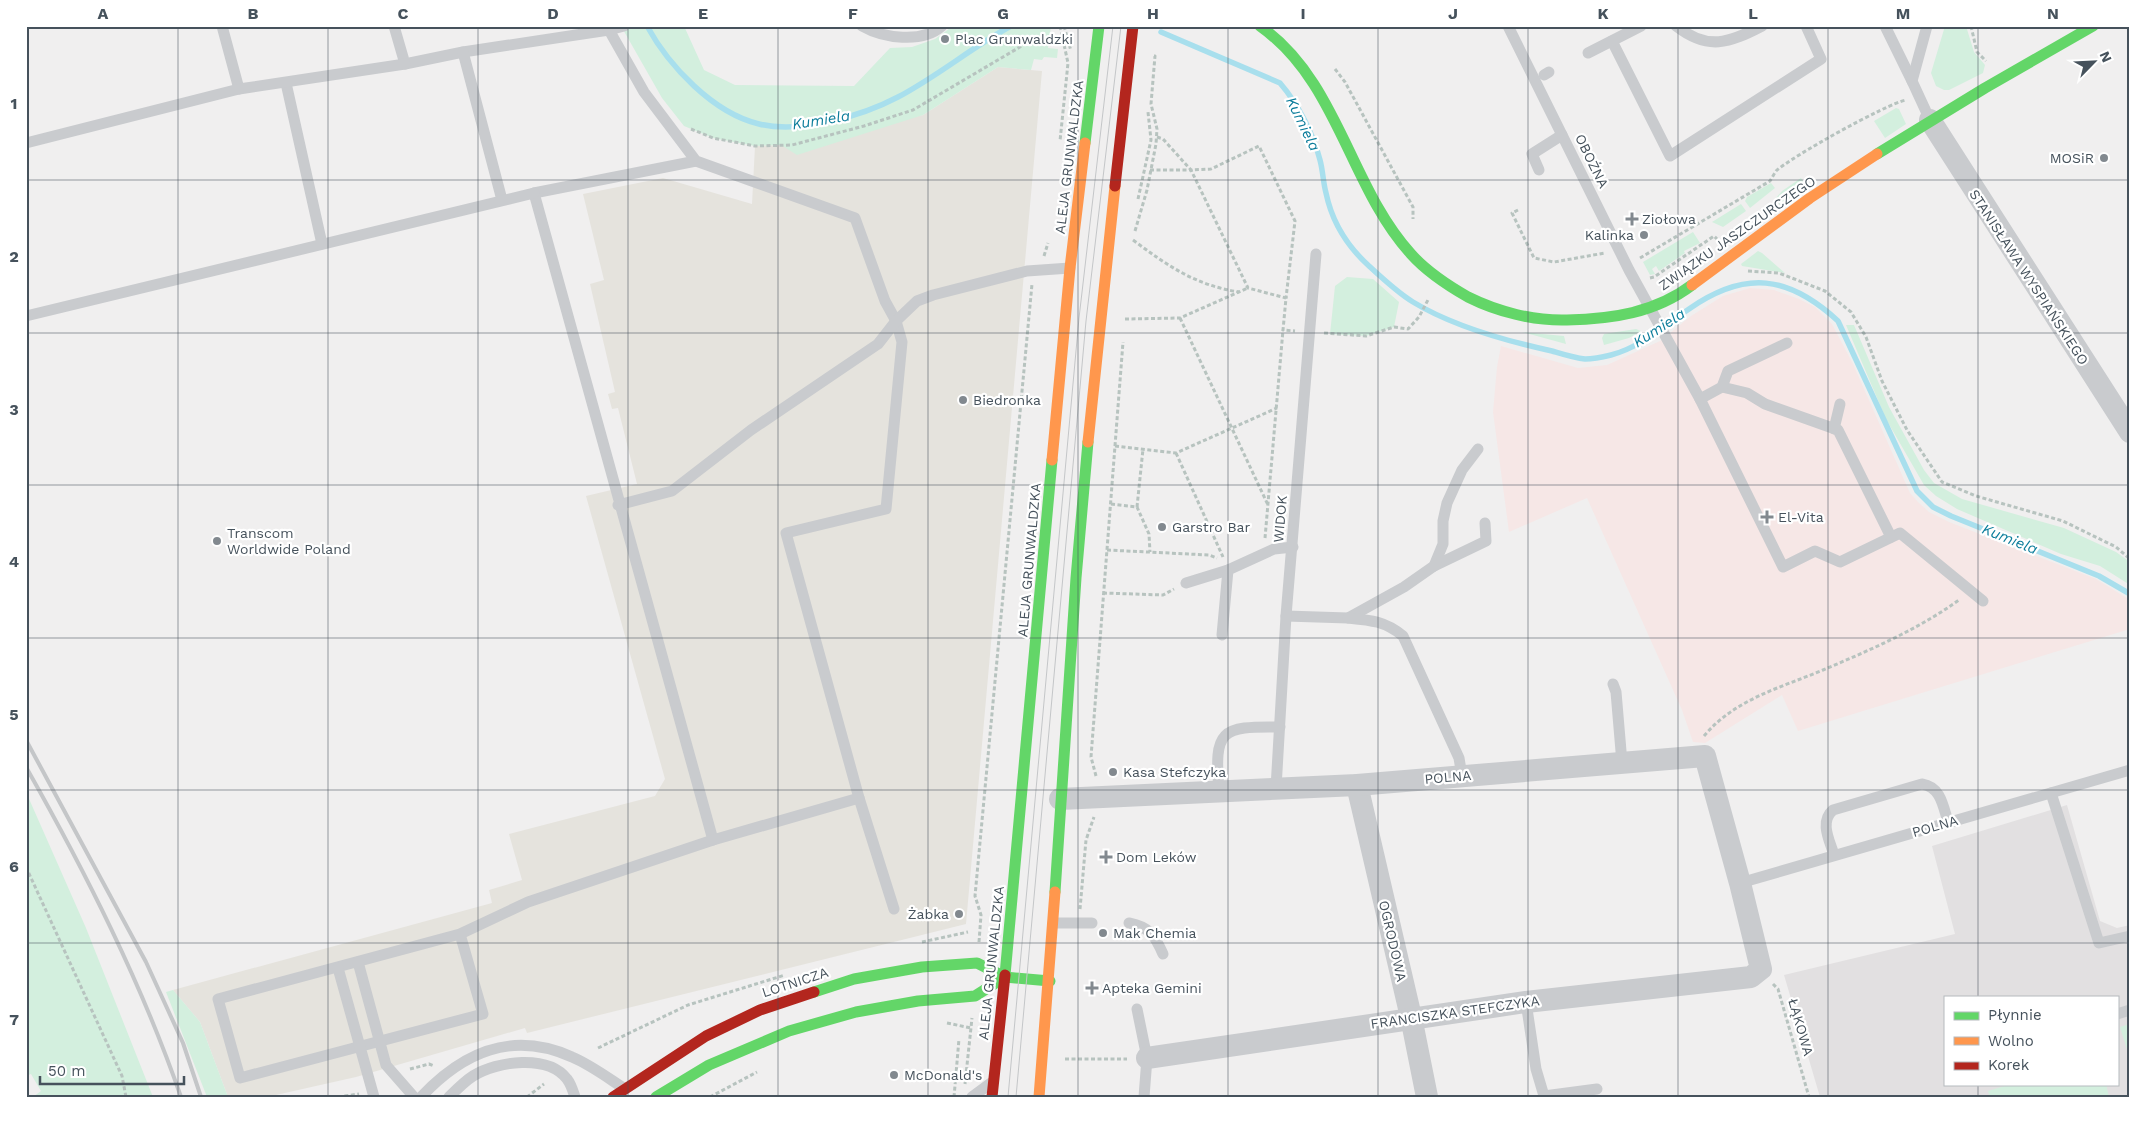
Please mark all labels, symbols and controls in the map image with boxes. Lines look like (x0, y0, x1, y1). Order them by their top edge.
text: A (98, 4, 109, 23)
text: B (248, 4, 259, 23)
text: C (398, 4, 409, 23)
text: D (547, 4, 559, 23)
text: E (698, 4, 708, 23)
text: F (848, 4, 858, 23)
text: G (997, 4, 1009, 23)
text: H (1147, 4, 1159, 23)
text: I (1300, 4, 1306, 23)
text: J (1448, 4, 1458, 23)
text: K (1597, 4, 1609, 23)
text: L (1748, 4, 1758, 23)
text: M (1896, 4, 1910, 23)
text: N (2047, 4, 2059, 23)
place label: Plac Grunwaldzki (955, 31, 1073, 47)
marker: Plac Grunwaldzki (939, 33, 951, 45)
north arrow (2068, 38, 2118, 88)
text: N (2096, 49, 2115, 65)
street label: ALEJA GRUNWALDZKA (1052, 79, 1086, 235)
text: 1 (11, 94, 17, 113)
water label: Kumiela (1282, 94, 1324, 154)
water label: Kumiela (791, 107, 851, 133)
street label: OBOŹNA (1572, 131, 1612, 191)
place label: MOSiR (2050, 150, 2094, 166)
marker: MOSiR (2098, 152, 2110, 164)
street label: ZWIĄZKU JASZCZURCZEGO (1656, 173, 1818, 293)
street label: STANISŁAWA WYSPIAŃSKIEGO (1966, 186, 2092, 368)
place label: Ziołowa (1642, 211, 1696, 227)
marker: Ziołowa (1626, 213, 1638, 225)
place label: Kalinka (1585, 227, 1634, 243)
marker: Kalinka (1638, 229, 1650, 241)
text: 2 (9, 247, 19, 266)
water label: Kumiela (1630, 305, 1688, 351)
place label: Biedronka (973, 392, 1041, 408)
marker: Biedronka (957, 394, 969, 406)
text: 3 (9, 400, 19, 419)
street label: ALEJA GRUNWALDZKA (1014, 482, 1044, 638)
street label: WIDOK (1270, 495, 1290, 543)
place label: El-Vita (1778, 509, 1824, 525)
marker: El-Vita (1760, 510, 1774, 524)
place label: Garstro Bar (1172, 519, 1250, 535)
water label: Kumiela (1980, 520, 2040, 558)
marker: Garstro Bar (1156, 521, 1168, 533)
place label: Transcom Worldwide Poland (227, 525, 351, 557)
marker: Transcom Worldwide Poland (211, 535, 223, 547)
text: 4 (9, 552, 19, 571)
text: 5 (9, 705, 19, 724)
place label: Kasa Stefczyka (1123, 764, 1226, 780)
marker: Kasa Stefczyka (1107, 766, 1119, 778)
street label: POLNA (1424, 767, 1472, 787)
street label: POLNA (1910, 812, 1960, 840)
place label: Dom Leków (1116, 849, 1197, 865)
marker: Dom Leków (1100, 851, 1112, 863)
text: 6 (9, 857, 19, 876)
street label: ALEJA GRUNWALDZKA (975, 885, 1007, 1041)
street label: OGRODOWA (1376, 899, 1410, 983)
place label: Żabka (908, 906, 949, 922)
marker: Żabka (953, 908, 965, 920)
place label: Mak Chemia (1113, 925, 1197, 941)
marker: Mak Chemia (1097, 927, 1109, 939)
street label: LOTNICZA (760, 964, 830, 1000)
place label: Apteka Gemini (1102, 980, 1202, 996)
marker: Apteka Gemini (1086, 982, 1098, 994)
street label: FRANCISZKA STEFCZYKA (1369, 992, 1541, 1032)
street label: ŁĄKOWA (1785, 996, 1817, 1058)
legend (1944, 996, 2118, 1086)
text: Płynnie (1988, 1006, 2042, 1024)
text: 7 (9, 1010, 19, 1029)
text: Wolno (1988, 1032, 2034, 1050)
scale bar (40, 1053, 184, 1085)
text: Korek (1988, 1056, 2030, 1074)
text: 50 m (48, 1062, 85, 1080)
place label: McDonald's (904, 1067, 982, 1083)
marker: McDonald's (888, 1069, 900, 1081)

